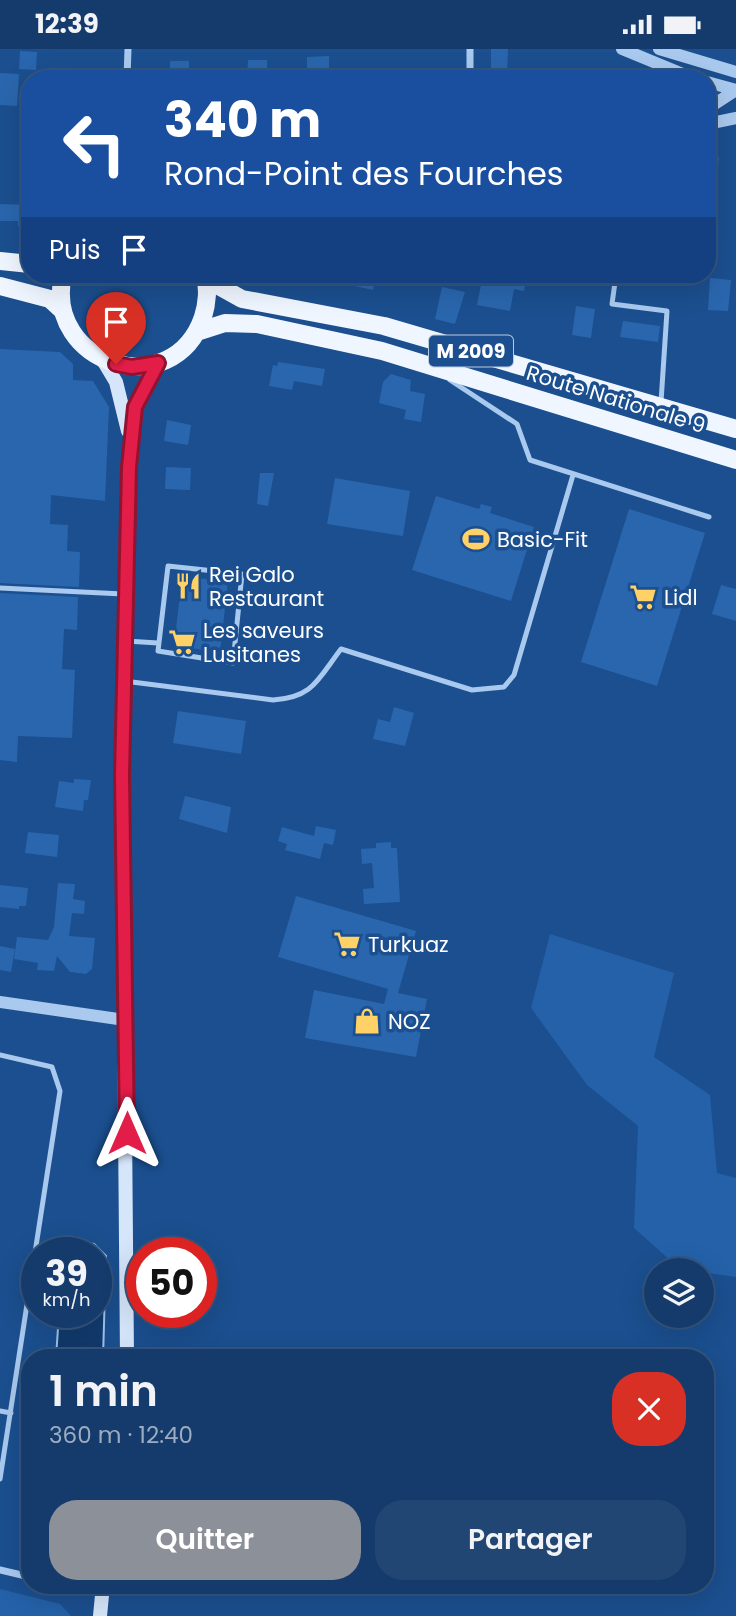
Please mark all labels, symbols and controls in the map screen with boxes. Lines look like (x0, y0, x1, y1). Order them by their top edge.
text: 12:39 (35, 6, 99, 42)
text: 340 m (164, 86, 321, 154)
icon: left (49, 98, 140, 189)
text: Rond-Point des Fourches (164, 151, 563, 196)
icon: arrive (115, 231, 153, 269)
text: Puis (49, 232, 101, 268)
pin (86, 292, 146, 364)
icon: arrive (97, 303, 135, 341)
road number: M 2009 (429, 335, 513, 367)
street label: Route Nationale 9 (523, 358, 709, 440)
sports icon: Basic-Fit (461, 524, 491, 554)
place label: Basic-Fit (497, 525, 588, 554)
place label: Rei Galo Restaurant (209, 560, 324, 613)
restaurant icon: Rei Galo Restaurant (173, 571, 203, 601)
supermarket icon: Lidl (628, 582, 658, 612)
place label: Lidl (664, 583, 698, 612)
place label: Les saveurs Lusitanes (203, 616, 324, 669)
supermarket icon: Les saveurs Lusitanes (167, 627, 197, 657)
supermarket icon: Turkuaz (332, 929, 362, 959)
place label: Turkuaz (368, 930, 449, 959)
shop icon: NOZ (352, 1006, 382, 1036)
place label: NOZ (388, 1007, 431, 1036)
position arrow (90, 1096, 164, 1170)
speed limit sign: 50 (126, 1237, 217, 1328)
text: 39 (45, 1249, 88, 1298)
map controls (644, 1258, 714, 1328)
button: layers (644, 1258, 714, 1328)
text: km/h (43, 1287, 90, 1312)
text: 1 min (49, 1362, 158, 1421)
button: close (612, 1372, 686, 1446)
text: 360 m · 12:40 (49, 1419, 193, 1451)
button: Quitter (49, 1500, 361, 1580)
button: Partager (375, 1500, 686, 1580)

